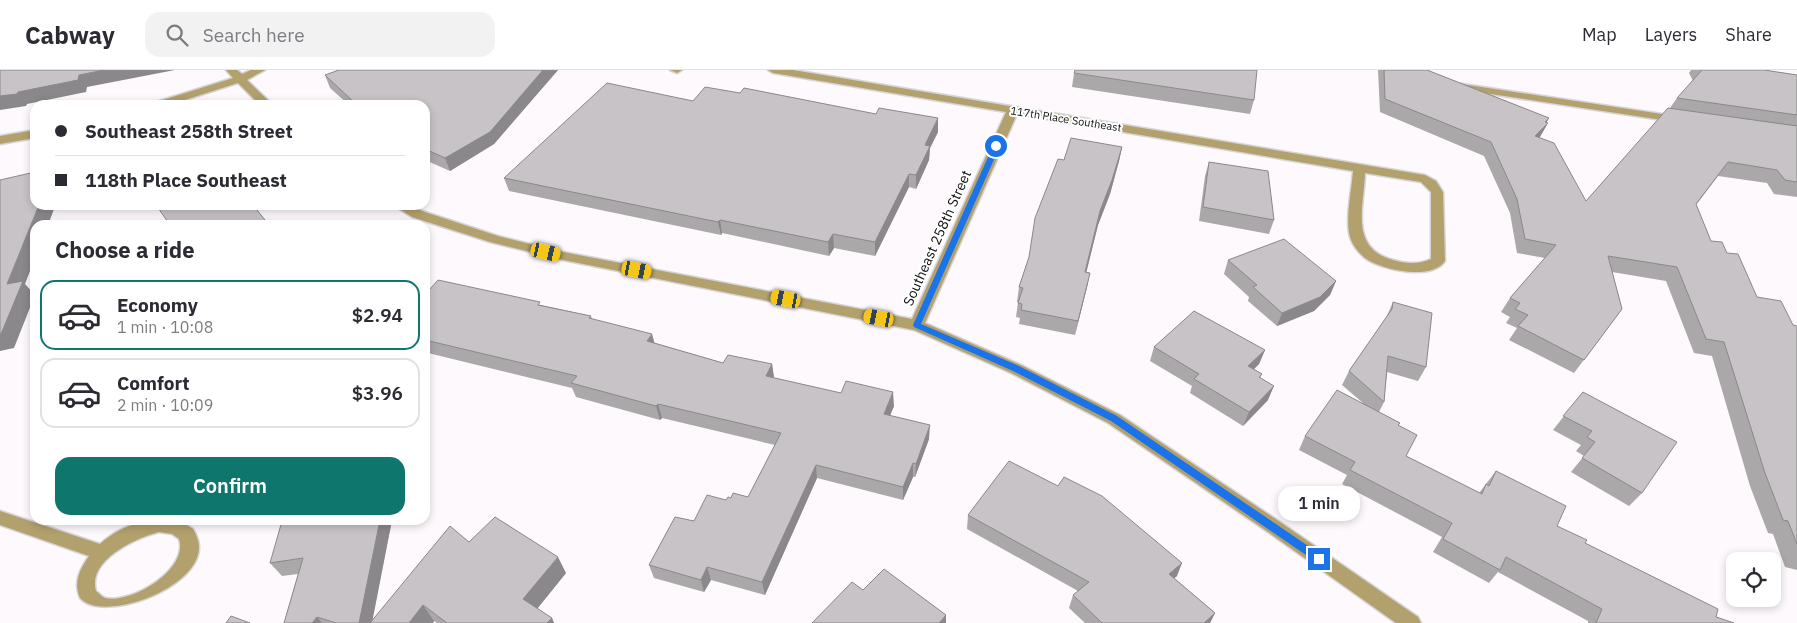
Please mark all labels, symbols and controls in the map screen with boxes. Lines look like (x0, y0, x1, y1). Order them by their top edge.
search box (145, 12, 495, 57)
text: Cabway (25, 19, 115, 51)
icon: search (163, 21, 191, 49)
text: Search here (203, 23, 305, 47)
text: Map (1582, 23, 1617, 46)
text: Layers (1645, 23, 1697, 46)
text: Share (1725, 23, 1772, 46)
street label: 117th Place Southeast (1010, 103, 1123, 135)
text: Southeast 258th Street (85, 119, 293, 143)
route start (985, 135, 1007, 157)
street label: Southeast 258th Street (899, 167, 975, 309)
text: 118th Place Southeast (85, 168, 287, 192)
text: Choose a ride (55, 235, 195, 264)
car (529, 241, 562, 263)
car (620, 260, 653, 280)
car (769, 289, 802, 309)
icon: car (57, 293, 102, 338)
text: Economy (117, 293, 198, 317)
text: $2.94 (352, 303, 403, 327)
car (862, 308, 895, 328)
text: 1 min · 10:08 (117, 317, 213, 337)
icon: car (57, 371, 102, 416)
text: Comfort (117, 371, 190, 395)
text: $3.96 (352, 381, 403, 405)
text: 2 min · 10:09 (117, 395, 213, 415)
button: Confirm (55, 457, 405, 515)
callout: 1 min (1278, 486, 1360, 522)
text: 1 min (1298, 493, 1340, 513)
route end (1308, 548, 1330, 570)
map controls (1726, 552, 1781, 607)
button: locate (1726, 552, 1781, 607)

